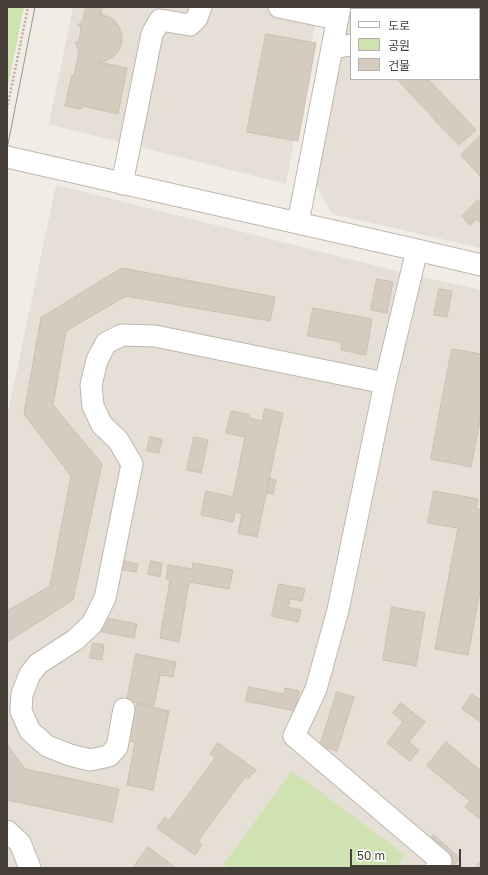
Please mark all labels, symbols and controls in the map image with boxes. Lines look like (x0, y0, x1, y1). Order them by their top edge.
legend (350, 8, 480, 80)
text: 도로 (388, 18, 410, 33)
text: 공원 (388, 38, 410, 53)
text: 건물 (388, 58, 410, 73)
scale bar (352, 841, 463, 867)
text: 50 m (357, 848, 385, 863)

